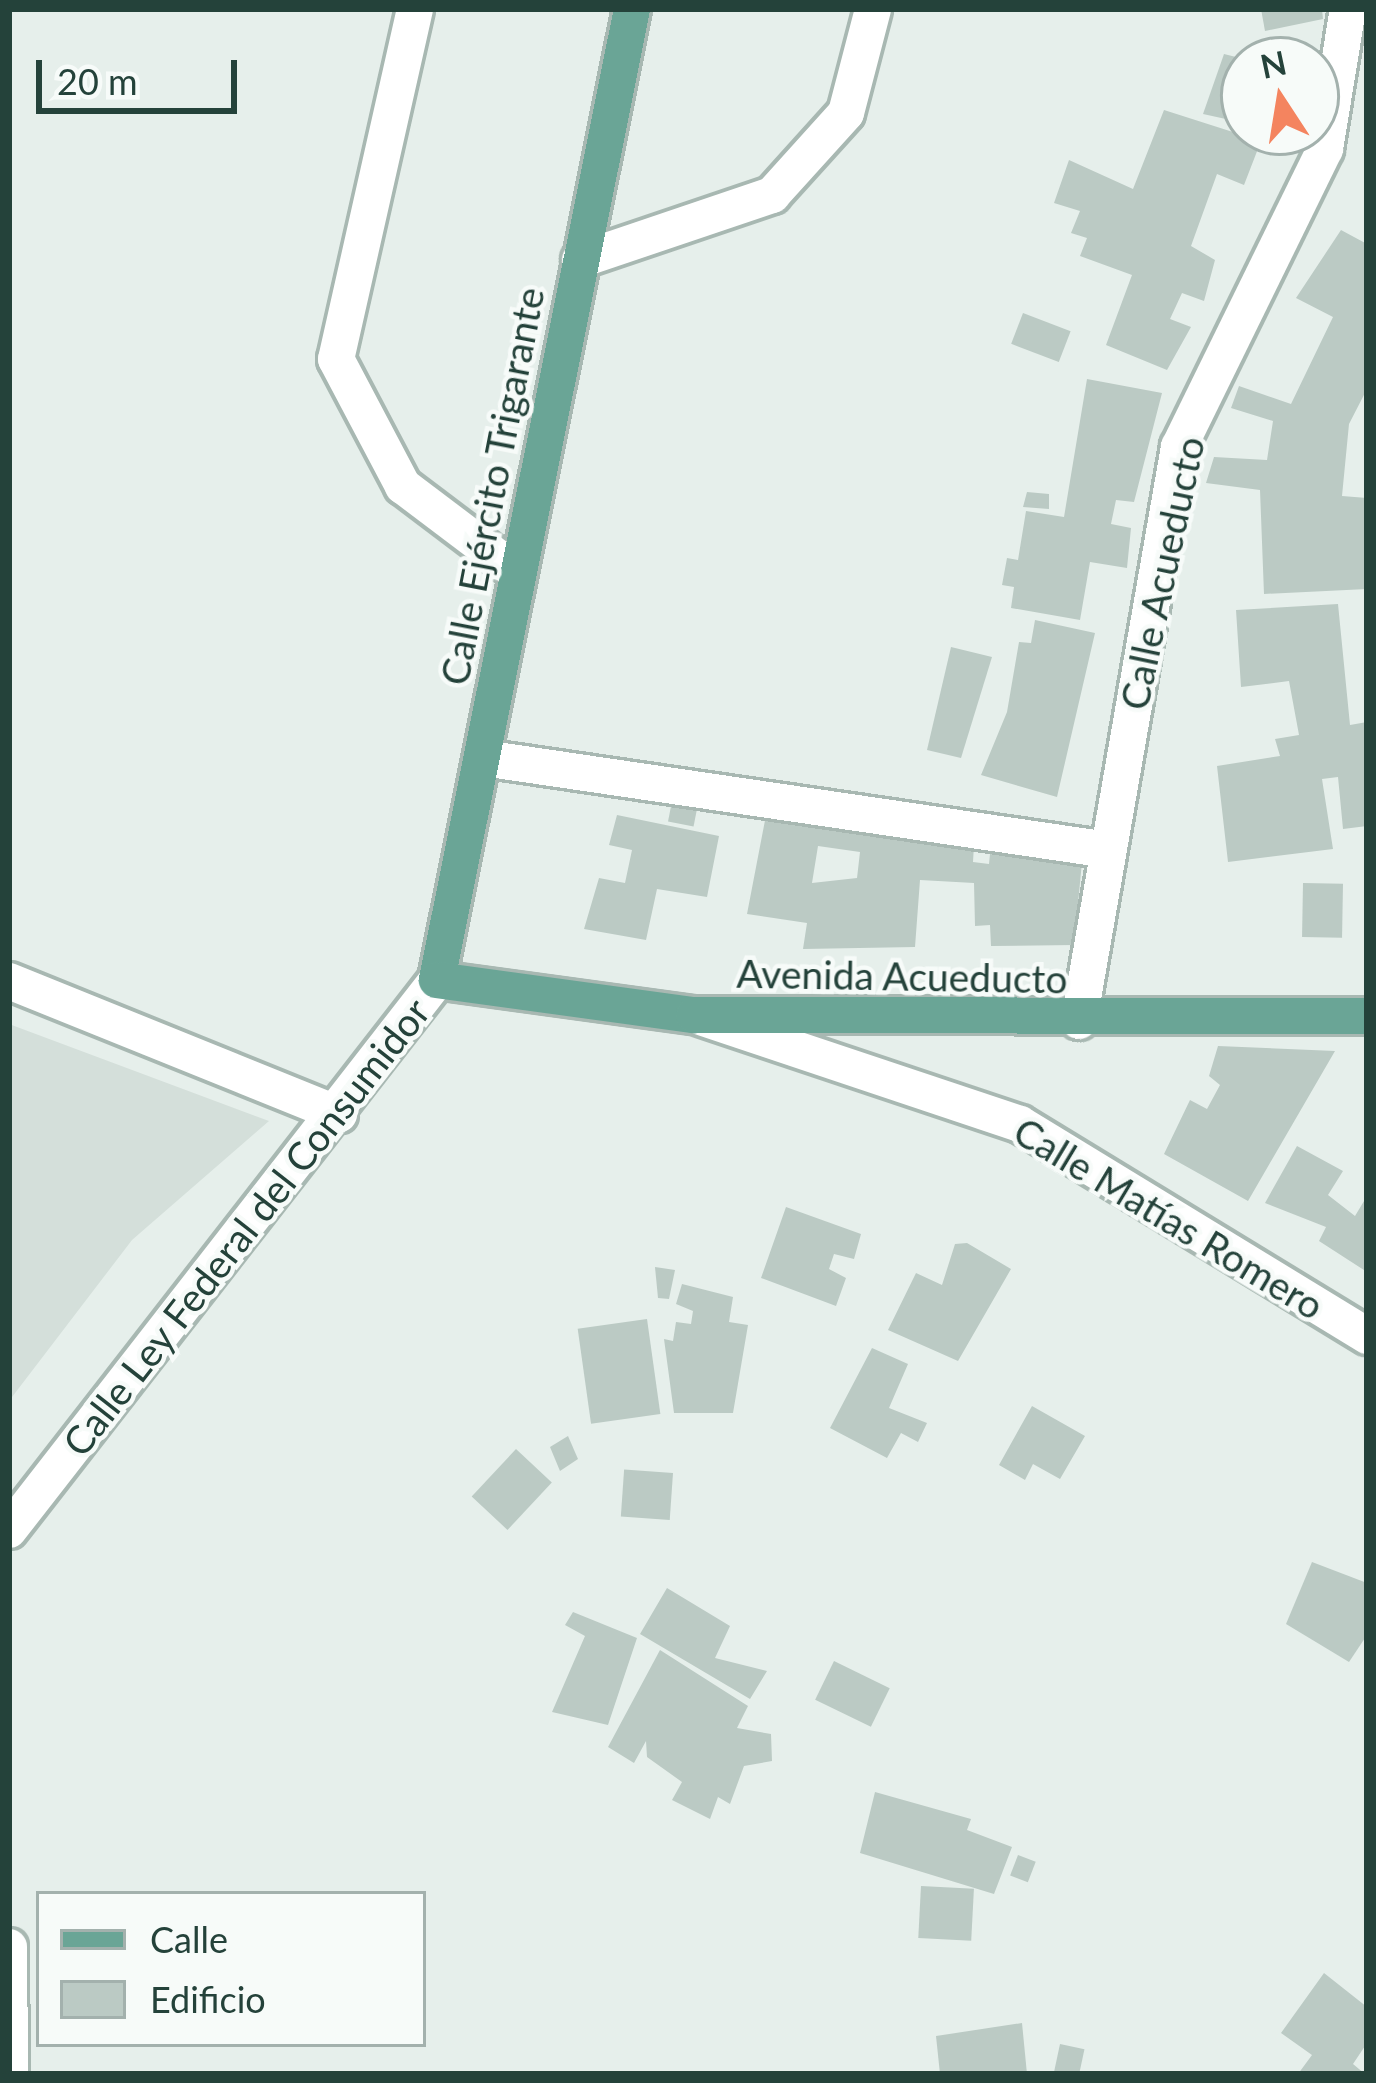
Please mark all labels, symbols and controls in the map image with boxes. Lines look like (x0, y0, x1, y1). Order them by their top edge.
scale bar (42, 36, 243, 110)
north arrow (1220, 36, 1340, 156)
text: N (1257, 42, 1290, 86)
text: 20 m (57, 59, 138, 103)
street label: Calle Ejército Trigarante (430, 283, 554, 689)
street label: Calle Acueducto (1110, 431, 1214, 715)
street label: Avenida Acueducto (735, 950, 1069, 1002)
street label: Calle Ley Federal del Consumidor (53, 989, 439, 1465)
street label: Calle Matías Romero (1006, 1107, 1332, 1329)
legend (36, 1891, 426, 2047)
text: Calle (150, 1917, 228, 1961)
text: Edificio (150, 1977, 266, 2021)

